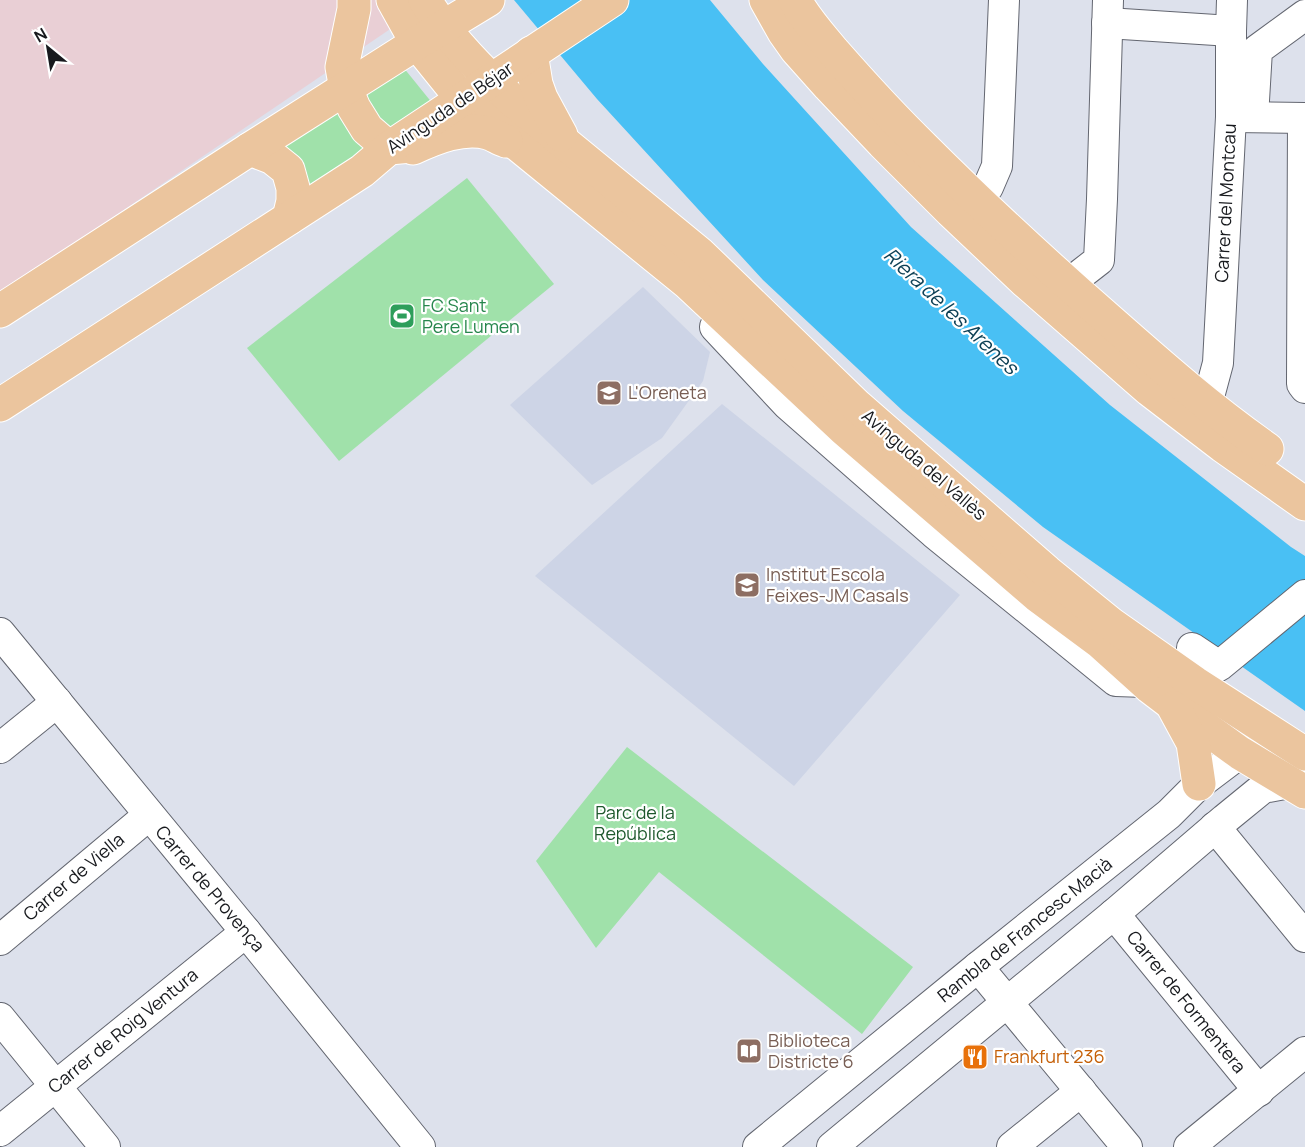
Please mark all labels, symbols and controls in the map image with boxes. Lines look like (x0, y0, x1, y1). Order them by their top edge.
north arrow (18, 18, 78, 78)
text: N (30, 23, 51, 47)
street label: Avinguda de Béjar (382, 56, 518, 158)
street label: Carrer del Montcau (1209, 123, 1241, 283)
water label: Riera de les Arenes (878, 241, 1025, 381)
place label: FC Sant Pere Lumen (422, 293, 520, 338)
sports icon: FC Sant Pere Lumen (387, 301, 417, 331)
school or university icon: L'Oreneta (594, 378, 624, 408)
place label: L'Oreneta (628, 380, 707, 404)
street label: Avinguda del Vallès (857, 403, 992, 525)
place label: Institut Escola Feixes-JM Casals (766, 562, 909, 607)
school or university icon: Institut Escola Feixes-JM Casals (732, 570, 762, 600)
park label: Parc de la República (594, 800, 676, 845)
street label: Carrer de Provença (151, 820, 271, 957)
street label: Carrer de Viella (18, 827, 129, 926)
street label: Rambla de Francesc Macià (932, 851, 1117, 1007)
street label: Carrer de Formentera (1122, 925, 1252, 1078)
street label: Carrer de Roig Ventura (42, 962, 202, 1098)
place label: Biblioteca Districte 6 (768, 1028, 854, 1073)
library icon: Biblioteca Districte 6 (734, 1036, 764, 1066)
restaurant icon: Frankfurt 236 (960, 1042, 990, 1072)
place label: Frankfurt 236 (994, 1044, 1105, 1068)

